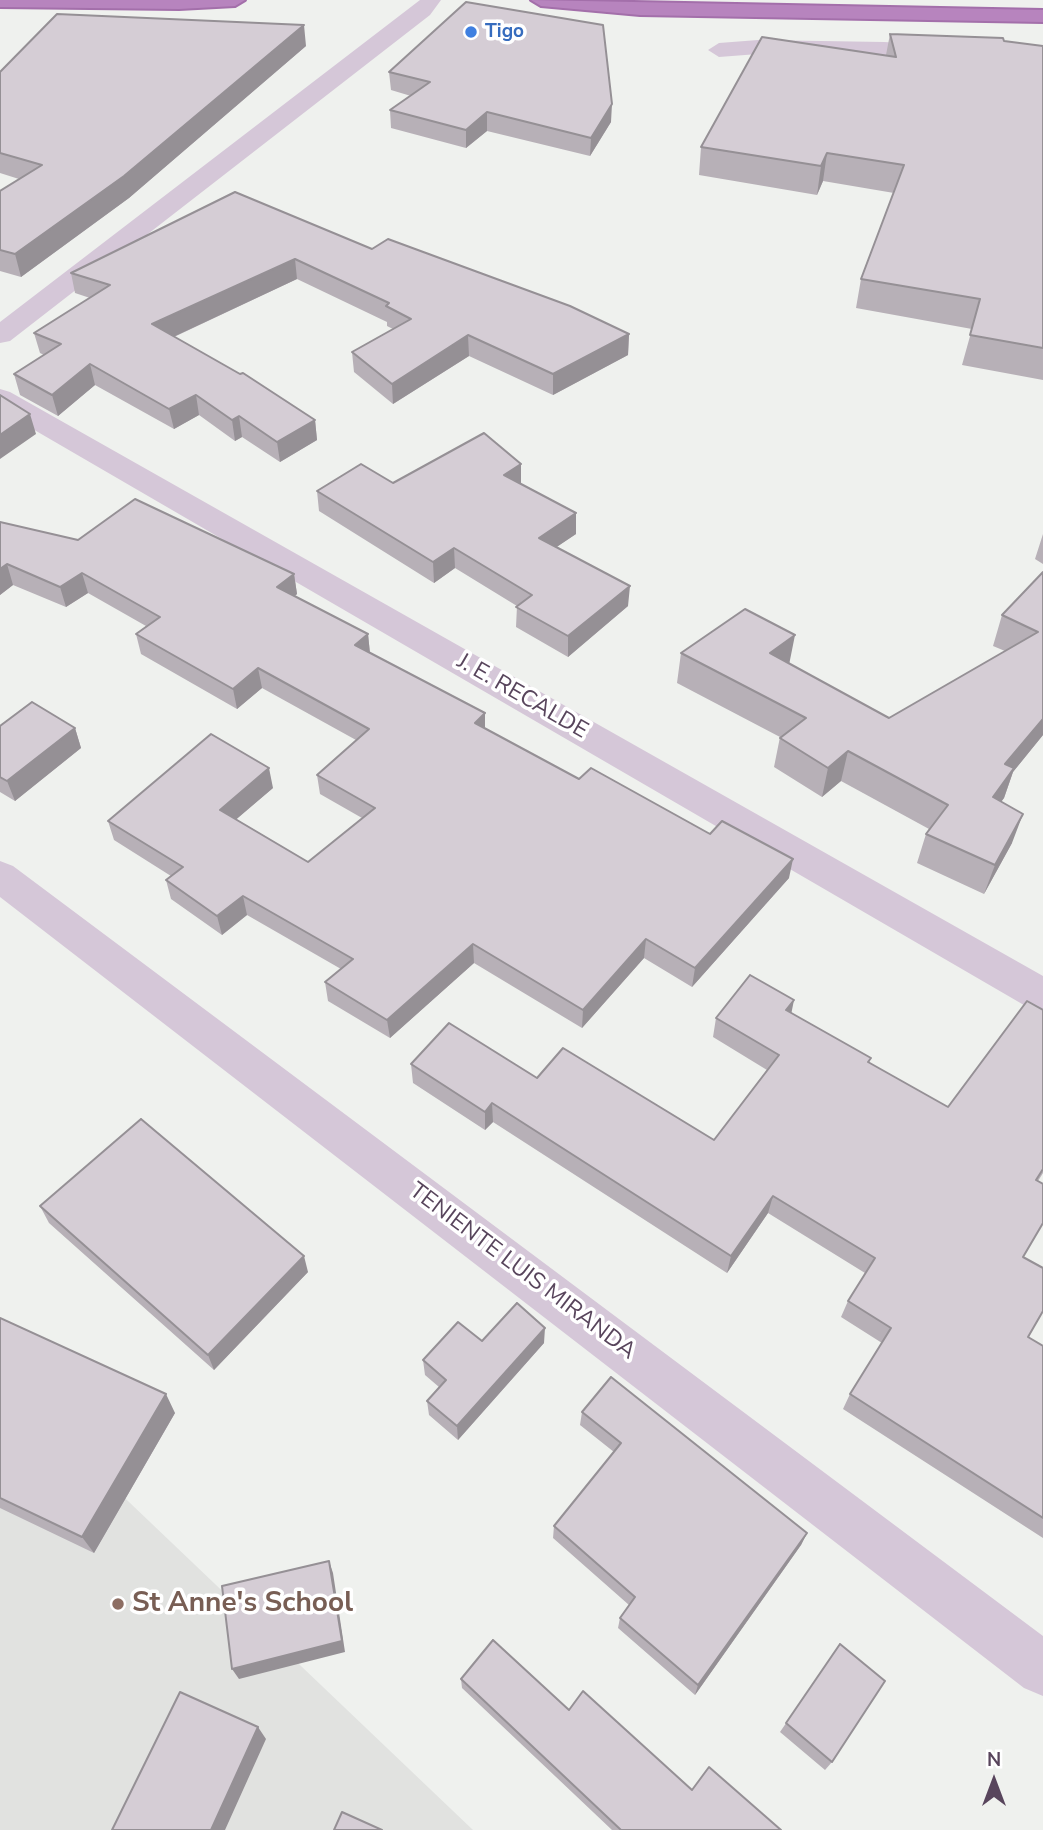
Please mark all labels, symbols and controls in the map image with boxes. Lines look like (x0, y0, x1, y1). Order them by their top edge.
place label: Tigo (485, 21, 524, 43)
marker: Tigo (463, 24, 479, 40)
street label: J. E. RECALDE (452, 648, 592, 746)
street label: TENIENTE LUIS MIRANDA (403, 1178, 641, 1366)
place label: St Anne's School (132, 1587, 353, 1621)
marker: St Anne's School (110, 1596, 126, 1612)
north arrow (959, 1746, 1029, 1816)
text: N (987, 1747, 1001, 1773)

